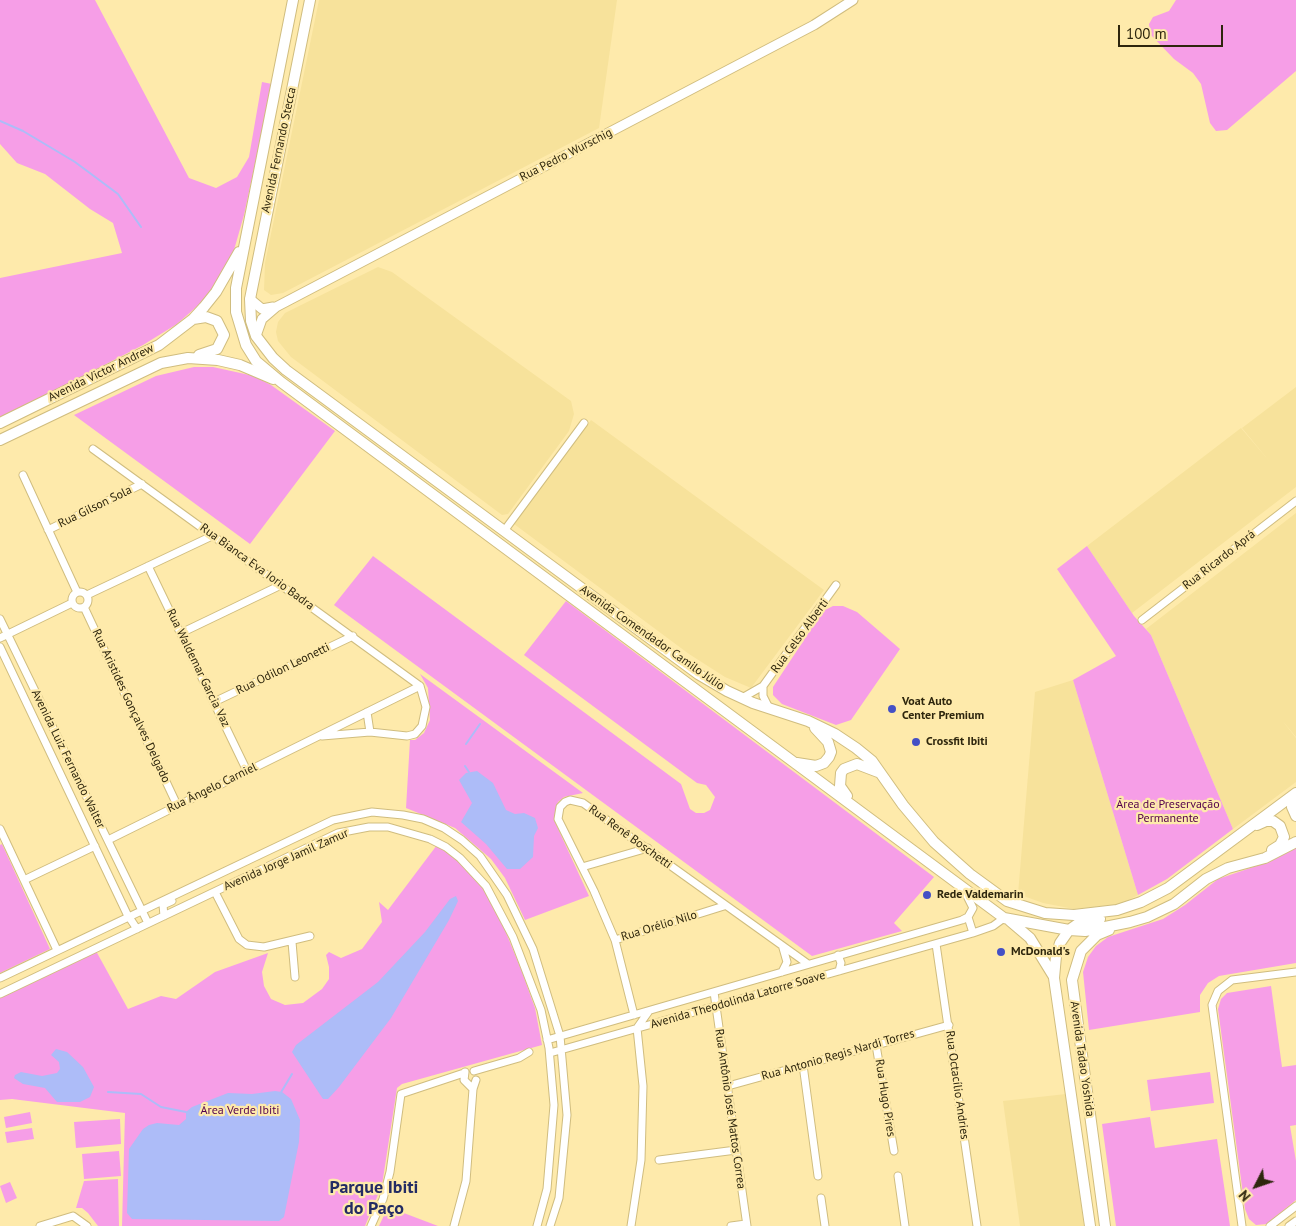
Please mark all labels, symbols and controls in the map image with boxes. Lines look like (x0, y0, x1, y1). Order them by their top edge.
scale bar (1121, 15, 1226, 47)
text: 100 m (1126, 24, 1167, 43)
street label: Avenida Fernando Stecca (259, 86, 299, 214)
street label: Rua Pedro Wurschig (517, 125, 615, 185)
street label: Avenida Victor Andrew (46, 341, 156, 405)
street label: Rua Gilson Sola (56, 483, 134, 531)
street label: Rua Bianca Eva Iorio Badra (197, 521, 317, 613)
street label: Rua Ricardo Aprá (1180, 527, 1258, 593)
street label: Avenida Comendador Camilo Júlio (577, 582, 727, 694)
street label: Rua Celso Alberti (768, 596, 832, 676)
street label: Rua Waldemar Garcia Vaz (163, 607, 233, 729)
street label: Rua Aristides Gonçalves Delgado (89, 627, 173, 785)
street label: Rua Odilon Leonetti (234, 640, 332, 698)
street label: Avenida Luiz Fernando Walter (28, 687, 108, 831)
place label: Voat Auto Center Premium (902, 695, 984, 723)
marker: Voat Auto Center Premium (886, 703, 898, 715)
place label: Crossfit Ibiti (926, 735, 988, 749)
marker: Crossfit Ibiti (910, 736, 922, 748)
street label: Rua Ângelo Carniel (165, 760, 259, 816)
park label: Área de Preservação Permanente (1116, 798, 1220, 826)
street label: Rua Renê Boschetti (586, 802, 674, 872)
street label: Avenida Jorge Jamil Zamur (221, 826, 351, 894)
place label: Rede Valdemarin (937, 888, 1024, 902)
marker: Rede Valdemarin (921, 889, 933, 901)
street label: Rua Orélio Nilo (619, 908, 699, 944)
place label: McDonald's (1011, 945, 1070, 959)
marker: McDonald's (995, 946, 1007, 958)
street label: Avenida Theodolinda Latorre Soave (649, 968, 827, 1032)
street label: Avenida Tadao Yoshida (1067, 1000, 1097, 1118)
street label: Rua Antonio Regis Nardi Torres (760, 1026, 916, 1084)
street label: Rua Antônio José Mattos Correa (712, 1028, 748, 1190)
street label: Rua Octacílio Andries (942, 1030, 972, 1140)
street label: Rua Hugo Pires (872, 1058, 898, 1138)
park label: Área Verde Ibiti (201, 1104, 279, 1118)
north arrow (1231, 1161, 1281, 1211)
district label: Parque Ibiti do Paço (330, 1177, 418, 1220)
text: N (1235, 1186, 1254, 1205)

